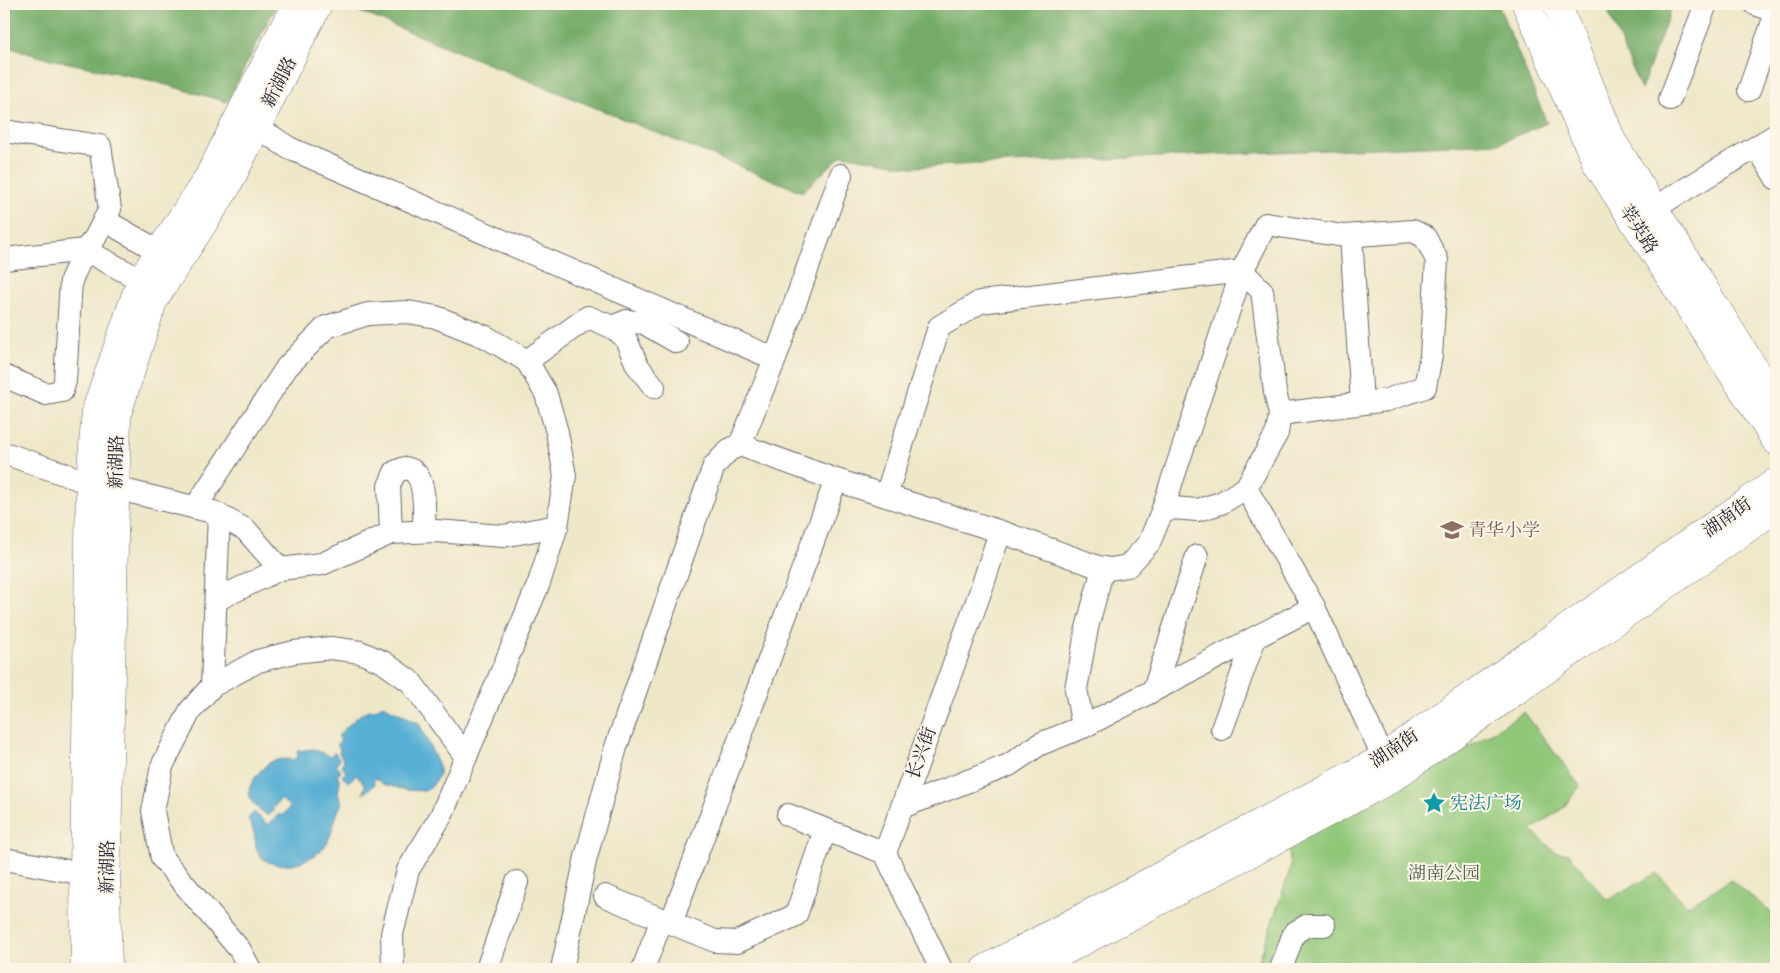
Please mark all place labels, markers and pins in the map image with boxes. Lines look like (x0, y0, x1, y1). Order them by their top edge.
school or university icon: 青华小学 (1439, 517, 1465, 543)
place label: 青华小学 (1468, 518, 1540, 542)
place icon: 宪法广场 (1421, 790, 1447, 816)
place label: 宪法广场 (1450, 791, 1522, 815)

